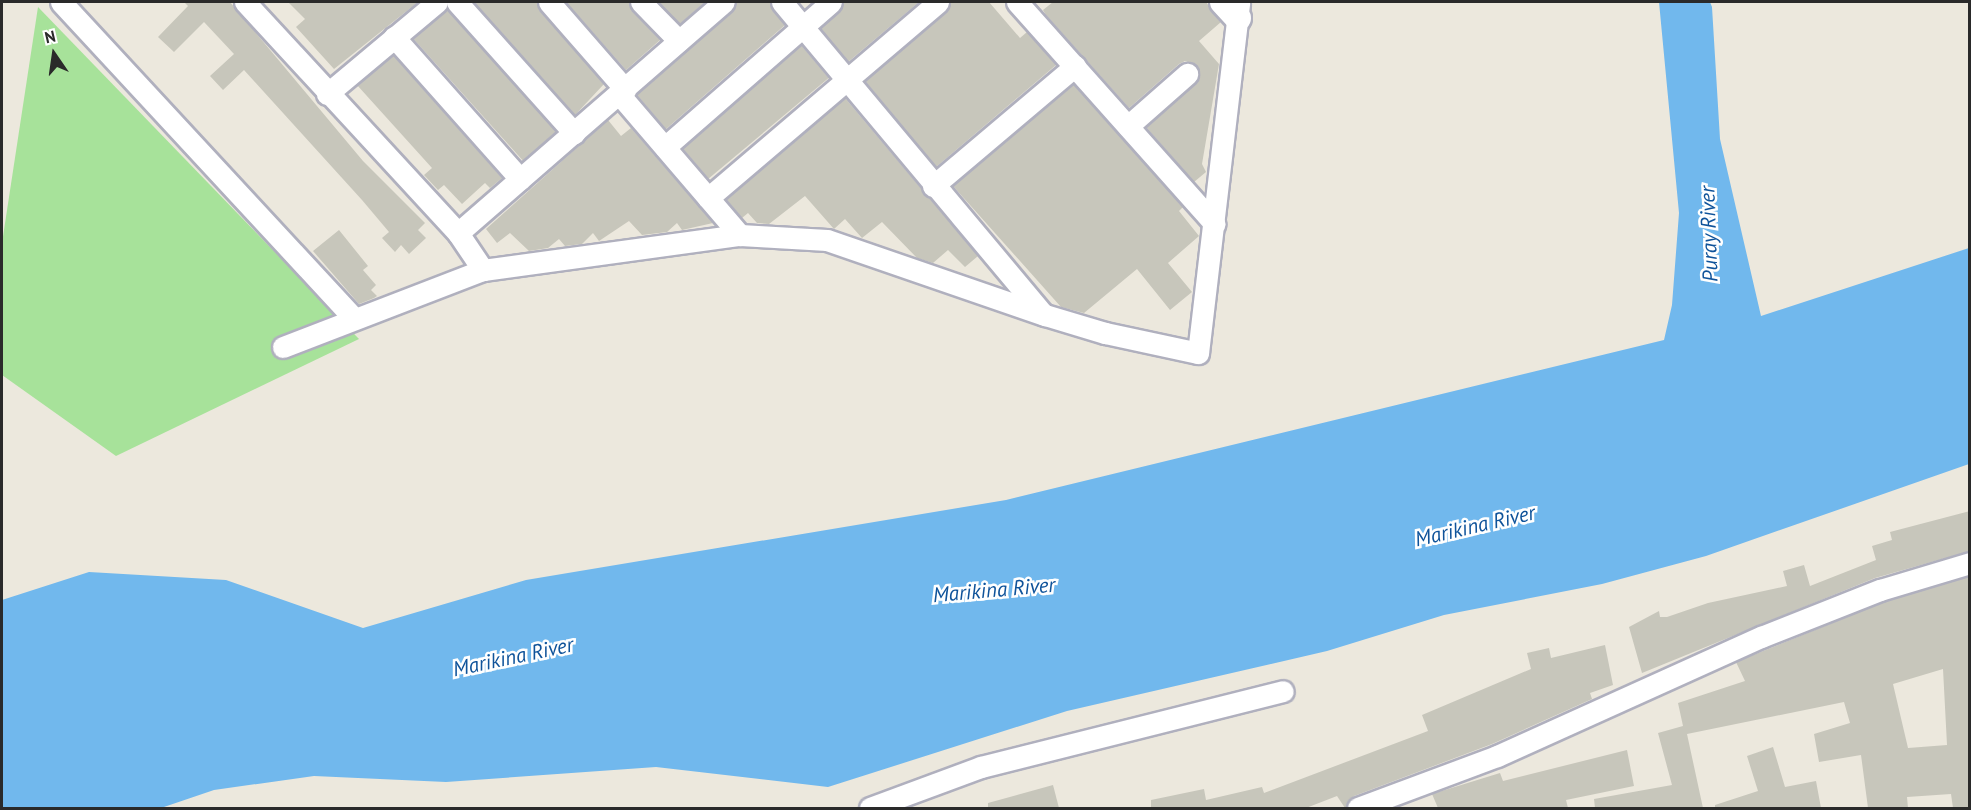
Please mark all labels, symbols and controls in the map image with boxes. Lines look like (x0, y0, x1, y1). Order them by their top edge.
north arrow (24, 24, 84, 84)
text: N (43, 26, 57, 47)
water label: Puray River (1695, 185, 1723, 283)
water label: Marikina River (1412, 500, 1538, 552)
water label: Marikina River (932, 572, 1056, 608)
water label: Marikina River (450, 632, 576, 682)

